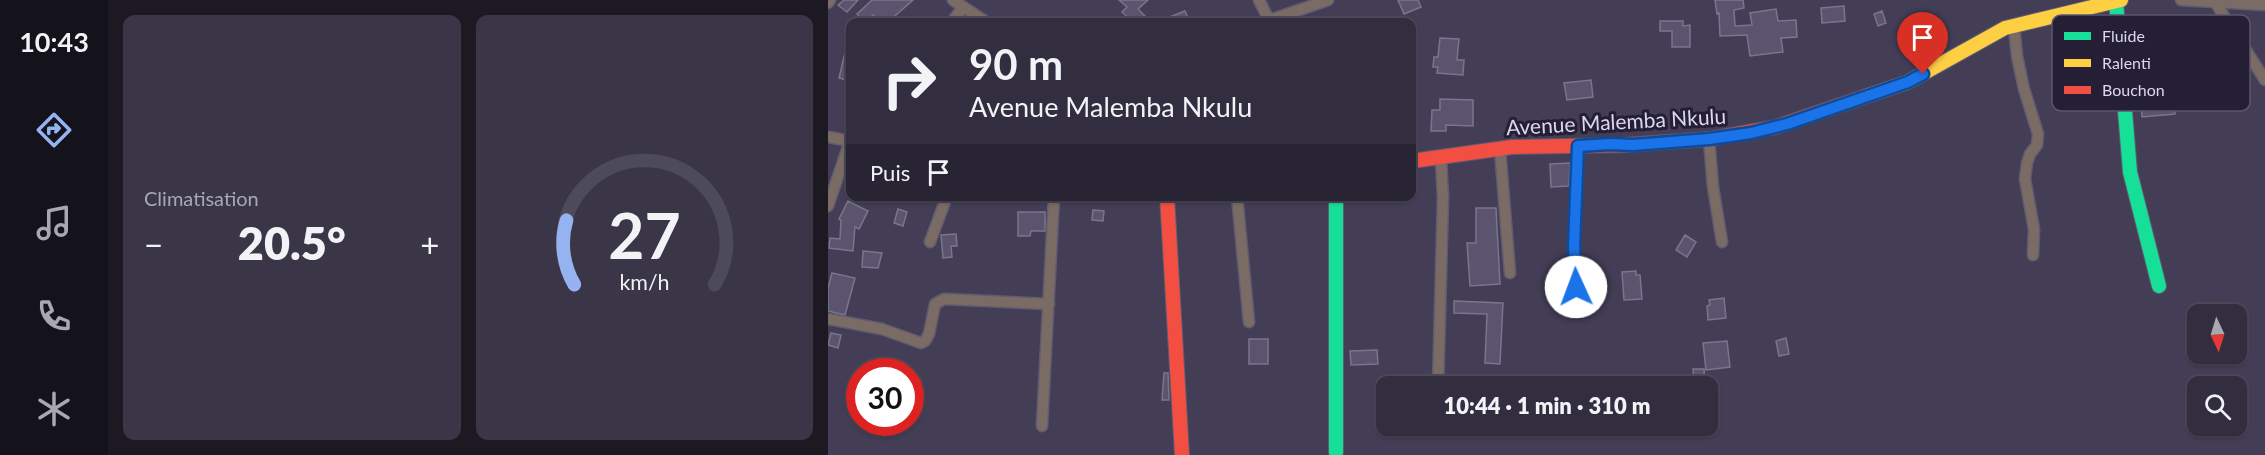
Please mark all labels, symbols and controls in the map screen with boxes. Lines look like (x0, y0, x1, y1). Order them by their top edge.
pin (1897, 12, 1948, 74)
legend (2052, 15, 2250, 111)
icon: arrive (1906, 21, 1939, 54)
text: 10:43 (19, 25, 89, 58)
text: Fluide (2102, 26, 2145, 45)
text: 90 m (969, 39, 1063, 89)
icon: right (870, 42, 948, 120)
text: Ralenti (2102, 53, 2151, 72)
text: Bouchon (2102, 80, 2165, 99)
text: Avenue Malemba Nkulu (969, 90, 1252, 123)
street label: Avenue Malemba Nkulu (1505, 103, 1727, 139)
icon: directions (33, 109, 75, 151)
icon: arrive (922, 156, 955, 189)
text: Puis (870, 159, 910, 186)
text: Climatisation (144, 186, 259, 210)
text: 27 (608, 197, 680, 272)
icon: music (33, 202, 75, 244)
text: 20.5° (238, 216, 346, 270)
text: − (144, 224, 163, 264)
text: + (420, 224, 440, 264)
position arrow (1544, 255, 1608, 319)
text: km/h (619, 269, 669, 295)
icon: phone (33, 295, 75, 337)
north arrow (2187, 304, 2247, 364)
map controls (2187, 304, 2247, 436)
speed limit sign: 30 (846, 358, 924, 436)
button: search (2187, 376, 2247, 436)
icon: climate (33, 388, 75, 430)
text: 10:44 · 1 min · 310 m (1444, 392, 1650, 419)

